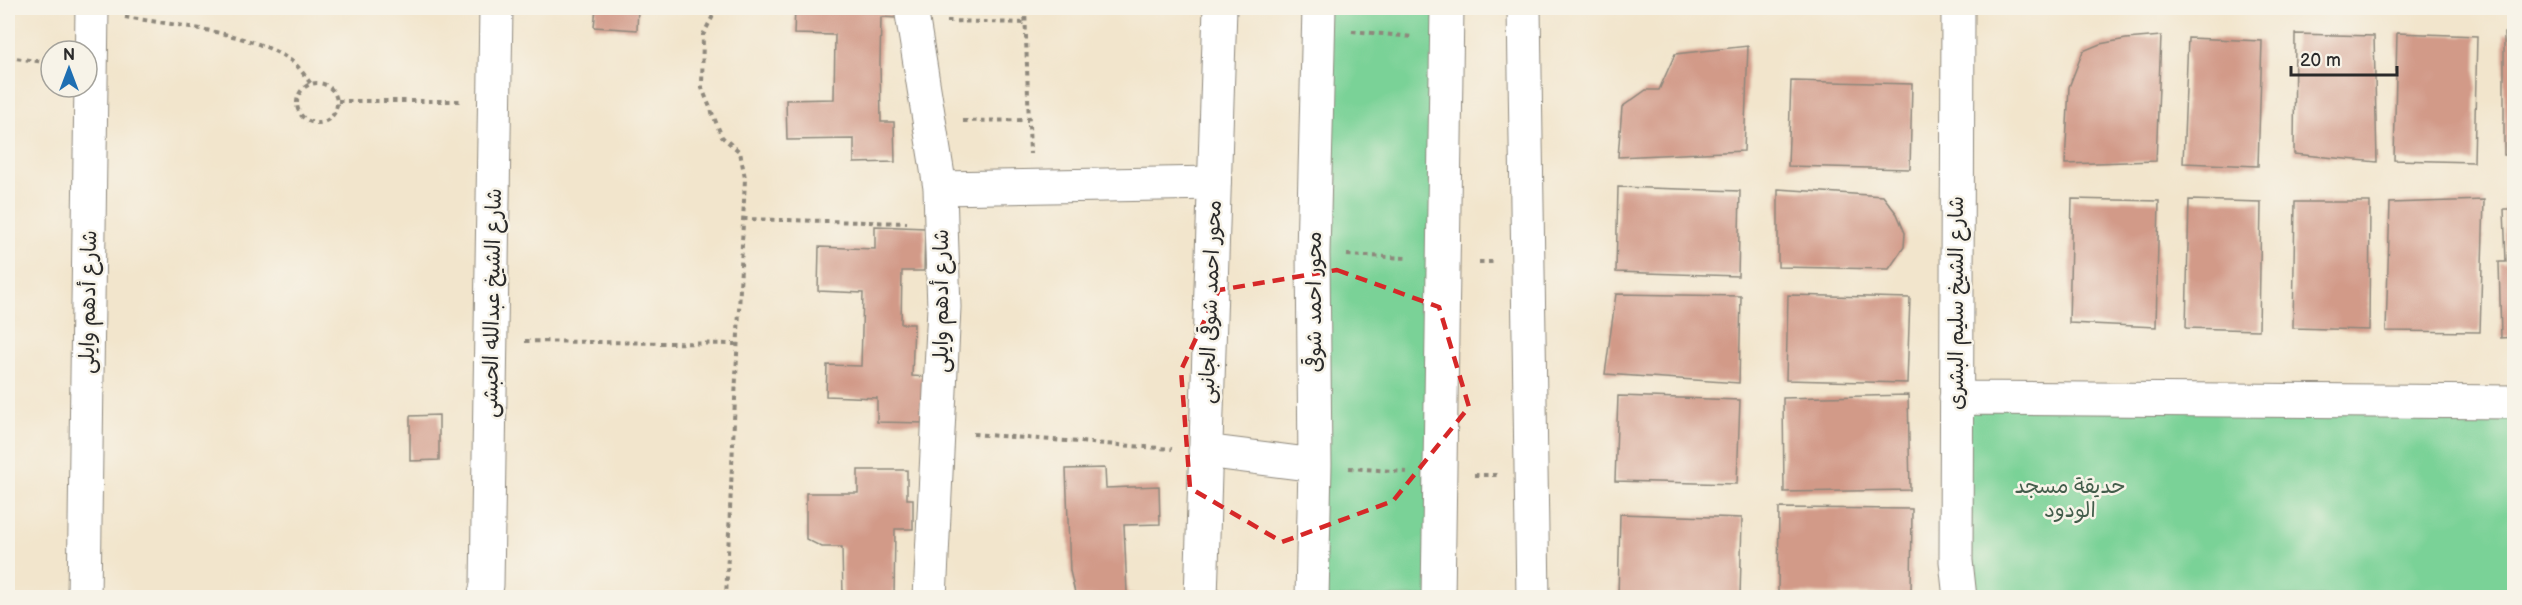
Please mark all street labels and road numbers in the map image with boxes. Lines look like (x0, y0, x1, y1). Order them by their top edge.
street label: شارع الشيخ عبدالله الحبشى (478, 188, 509, 418)
street label: شارع الشيخ سليم البشرى (1944, 196, 1972, 410)
street label: محور احمد شوقى الجانبى (1193, 199, 1228, 405)
street label: شارع أدهم وايلى (929, 229, 957, 373)
street label: شارع أدهم وايلى (75, 230, 105, 374)
street label: محور احمد شوقى (1301, 231, 1327, 373)

